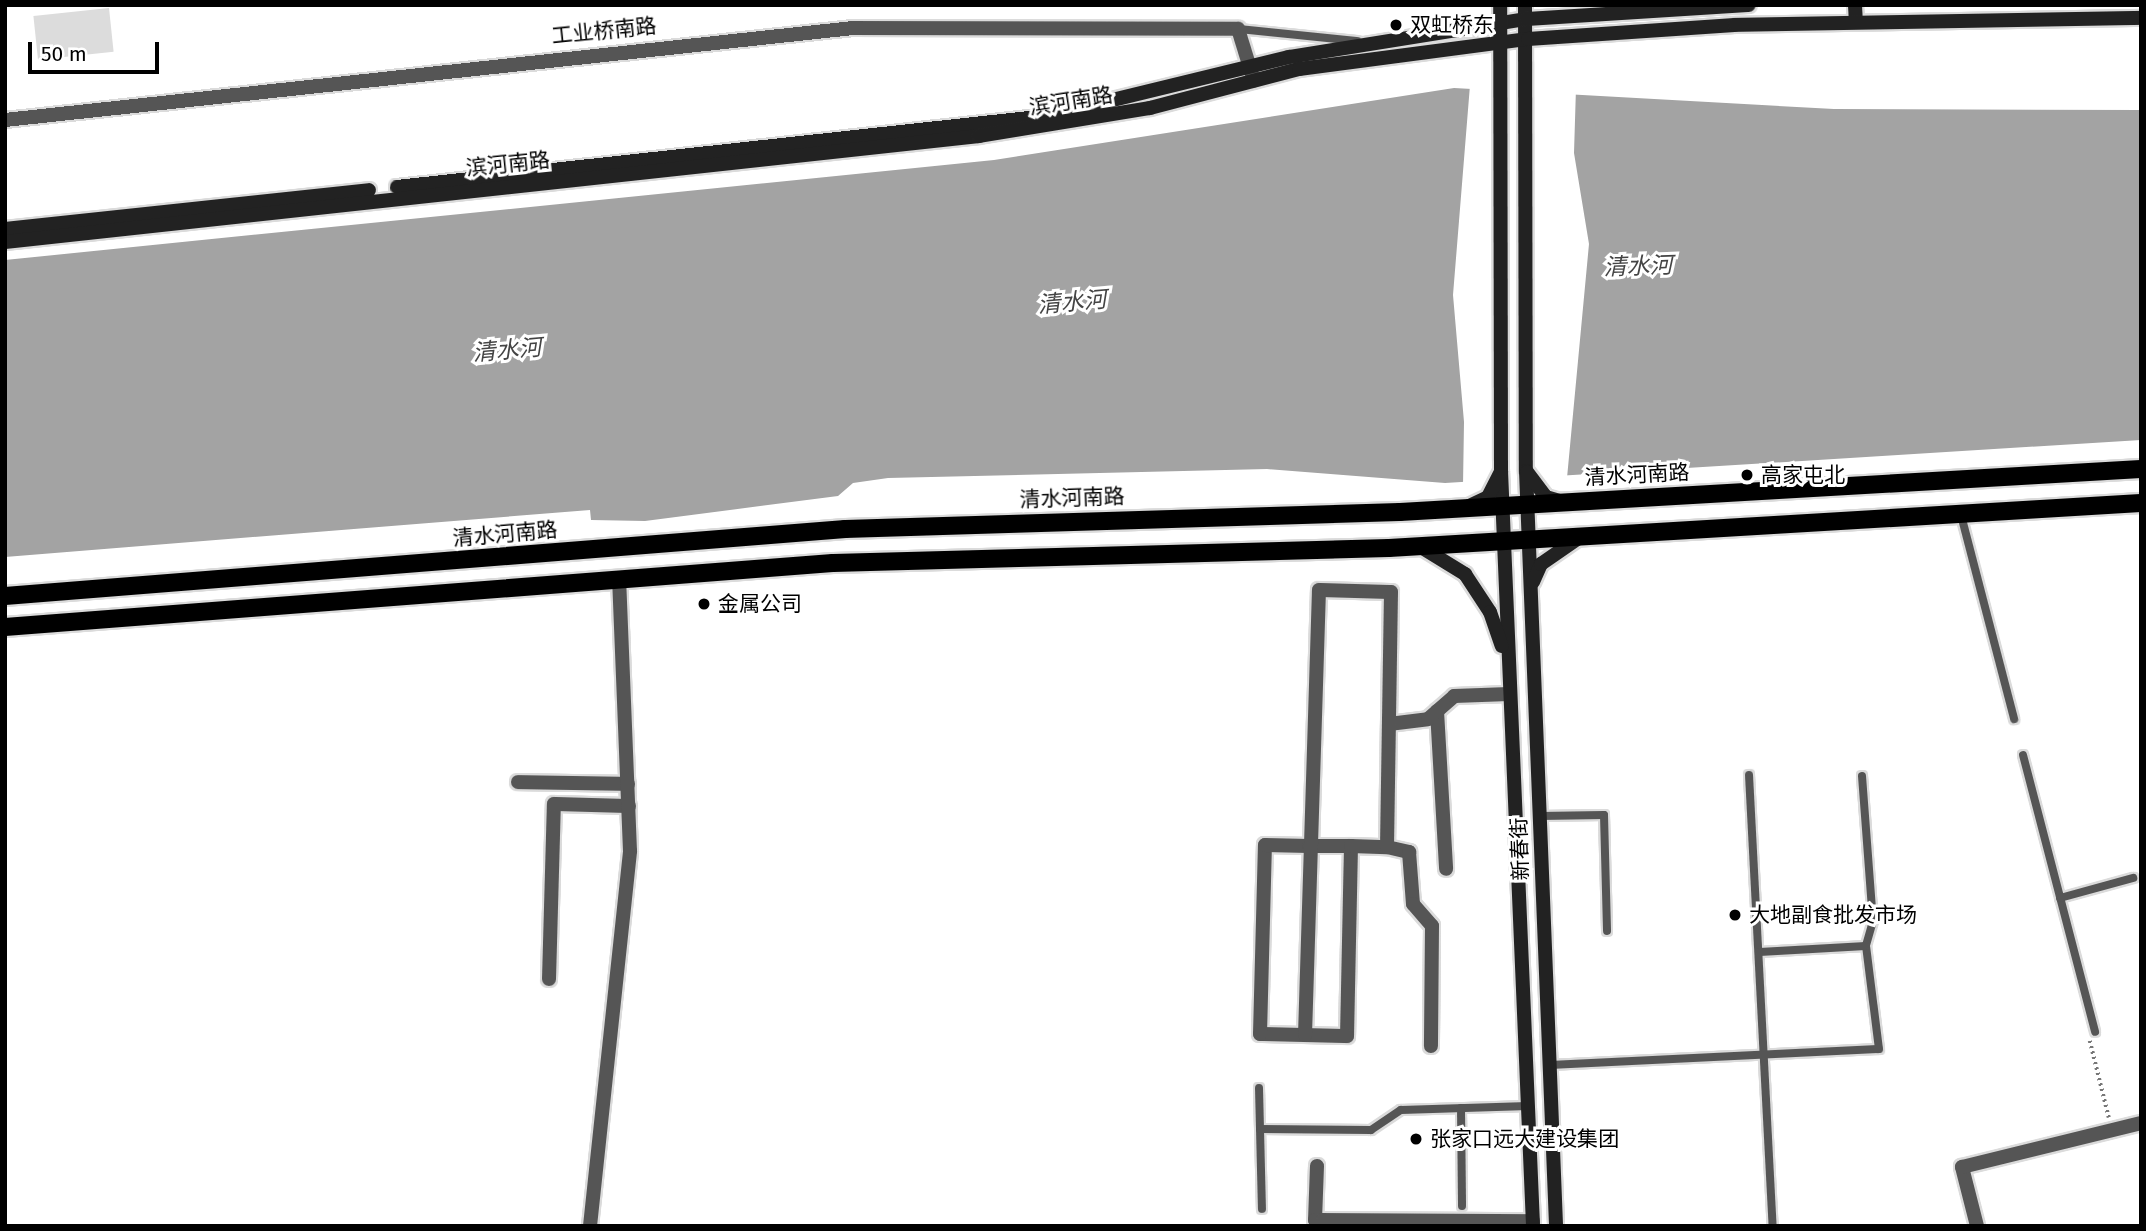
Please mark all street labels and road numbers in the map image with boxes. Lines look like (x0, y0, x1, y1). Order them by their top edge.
street label: 工业桥南路 (550, 13, 658, 49)
street label: 滨河南路 (1028, 82, 1114, 120)
street label: 滨河南路 (465, 147, 551, 181)
street label: 清水河南路 (1584, 460, 1690, 490)
street label: 清水河南路 (1019, 484, 1125, 512)
street label: 清水河南路 (452, 517, 558, 551)
street label: 新春街 (1506, 817, 1534, 881)

